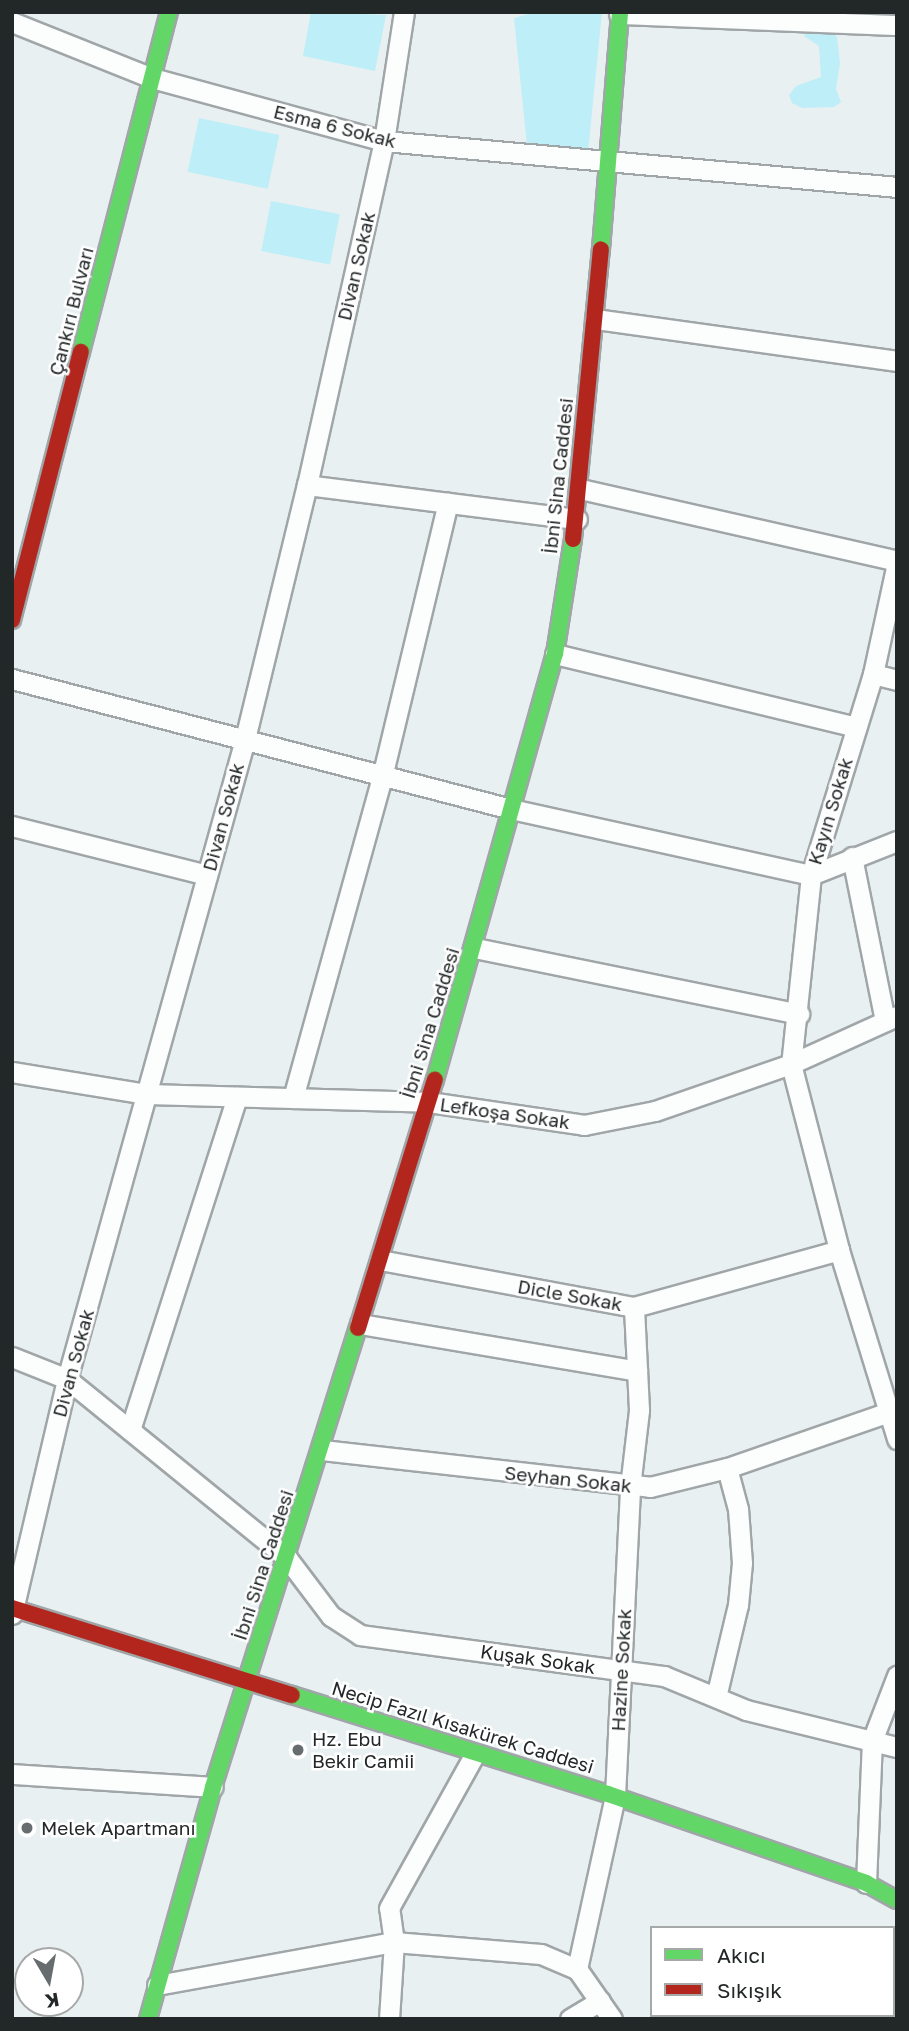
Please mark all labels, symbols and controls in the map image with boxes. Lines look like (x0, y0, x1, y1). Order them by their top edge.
street label: Esma 6 Sokak (271, 100, 399, 152)
street label: Divan Sokak (332, 209, 380, 323)
street label: Çankırı Bulvarı (44, 244, 98, 378)
street label: İbni Sina Caddesi (538, 397, 578, 555)
street label: Kayın Sokak (803, 755, 857, 867)
street label: Divan Sokak (198, 760, 248, 874)
street label: İbni Sina Caddesi (396, 945, 464, 1101)
street label: Lefkoşa Sokak (438, 1093, 572, 1133)
street label: Dicle Sokak (516, 1275, 624, 1315)
street label: Divan Sokak (48, 1306, 98, 1420)
street label: Seyhan Sokak (503, 1461, 633, 1497)
street label: İbni Sina Caddesi (228, 1487, 298, 1643)
street label: Hazine Sokak (606, 1608, 636, 1732)
street label: Kuşak Sokak (479, 1640, 597, 1678)
street label: Necip Fazıl Kısakürek Caddesi (329, 1676, 597, 1778)
place label: Hz. Ebu Bekir Camii (312, 1728, 414, 1772)
marker: Hz. Ebu Bekir Camii (290, 1742, 306, 1758)
place label: Melek Apartmanı (41, 1817, 196, 1839)
marker: Melek Apartmanı (19, 1820, 35, 1836)
legend (650, 1926, 895, 2017)
text: Akıcı (717, 1942, 766, 1968)
north arrow (14, 1947, 84, 2017)
text: Sıkışık (717, 1977, 782, 2003)
text: K (44, 1989, 61, 2014)

